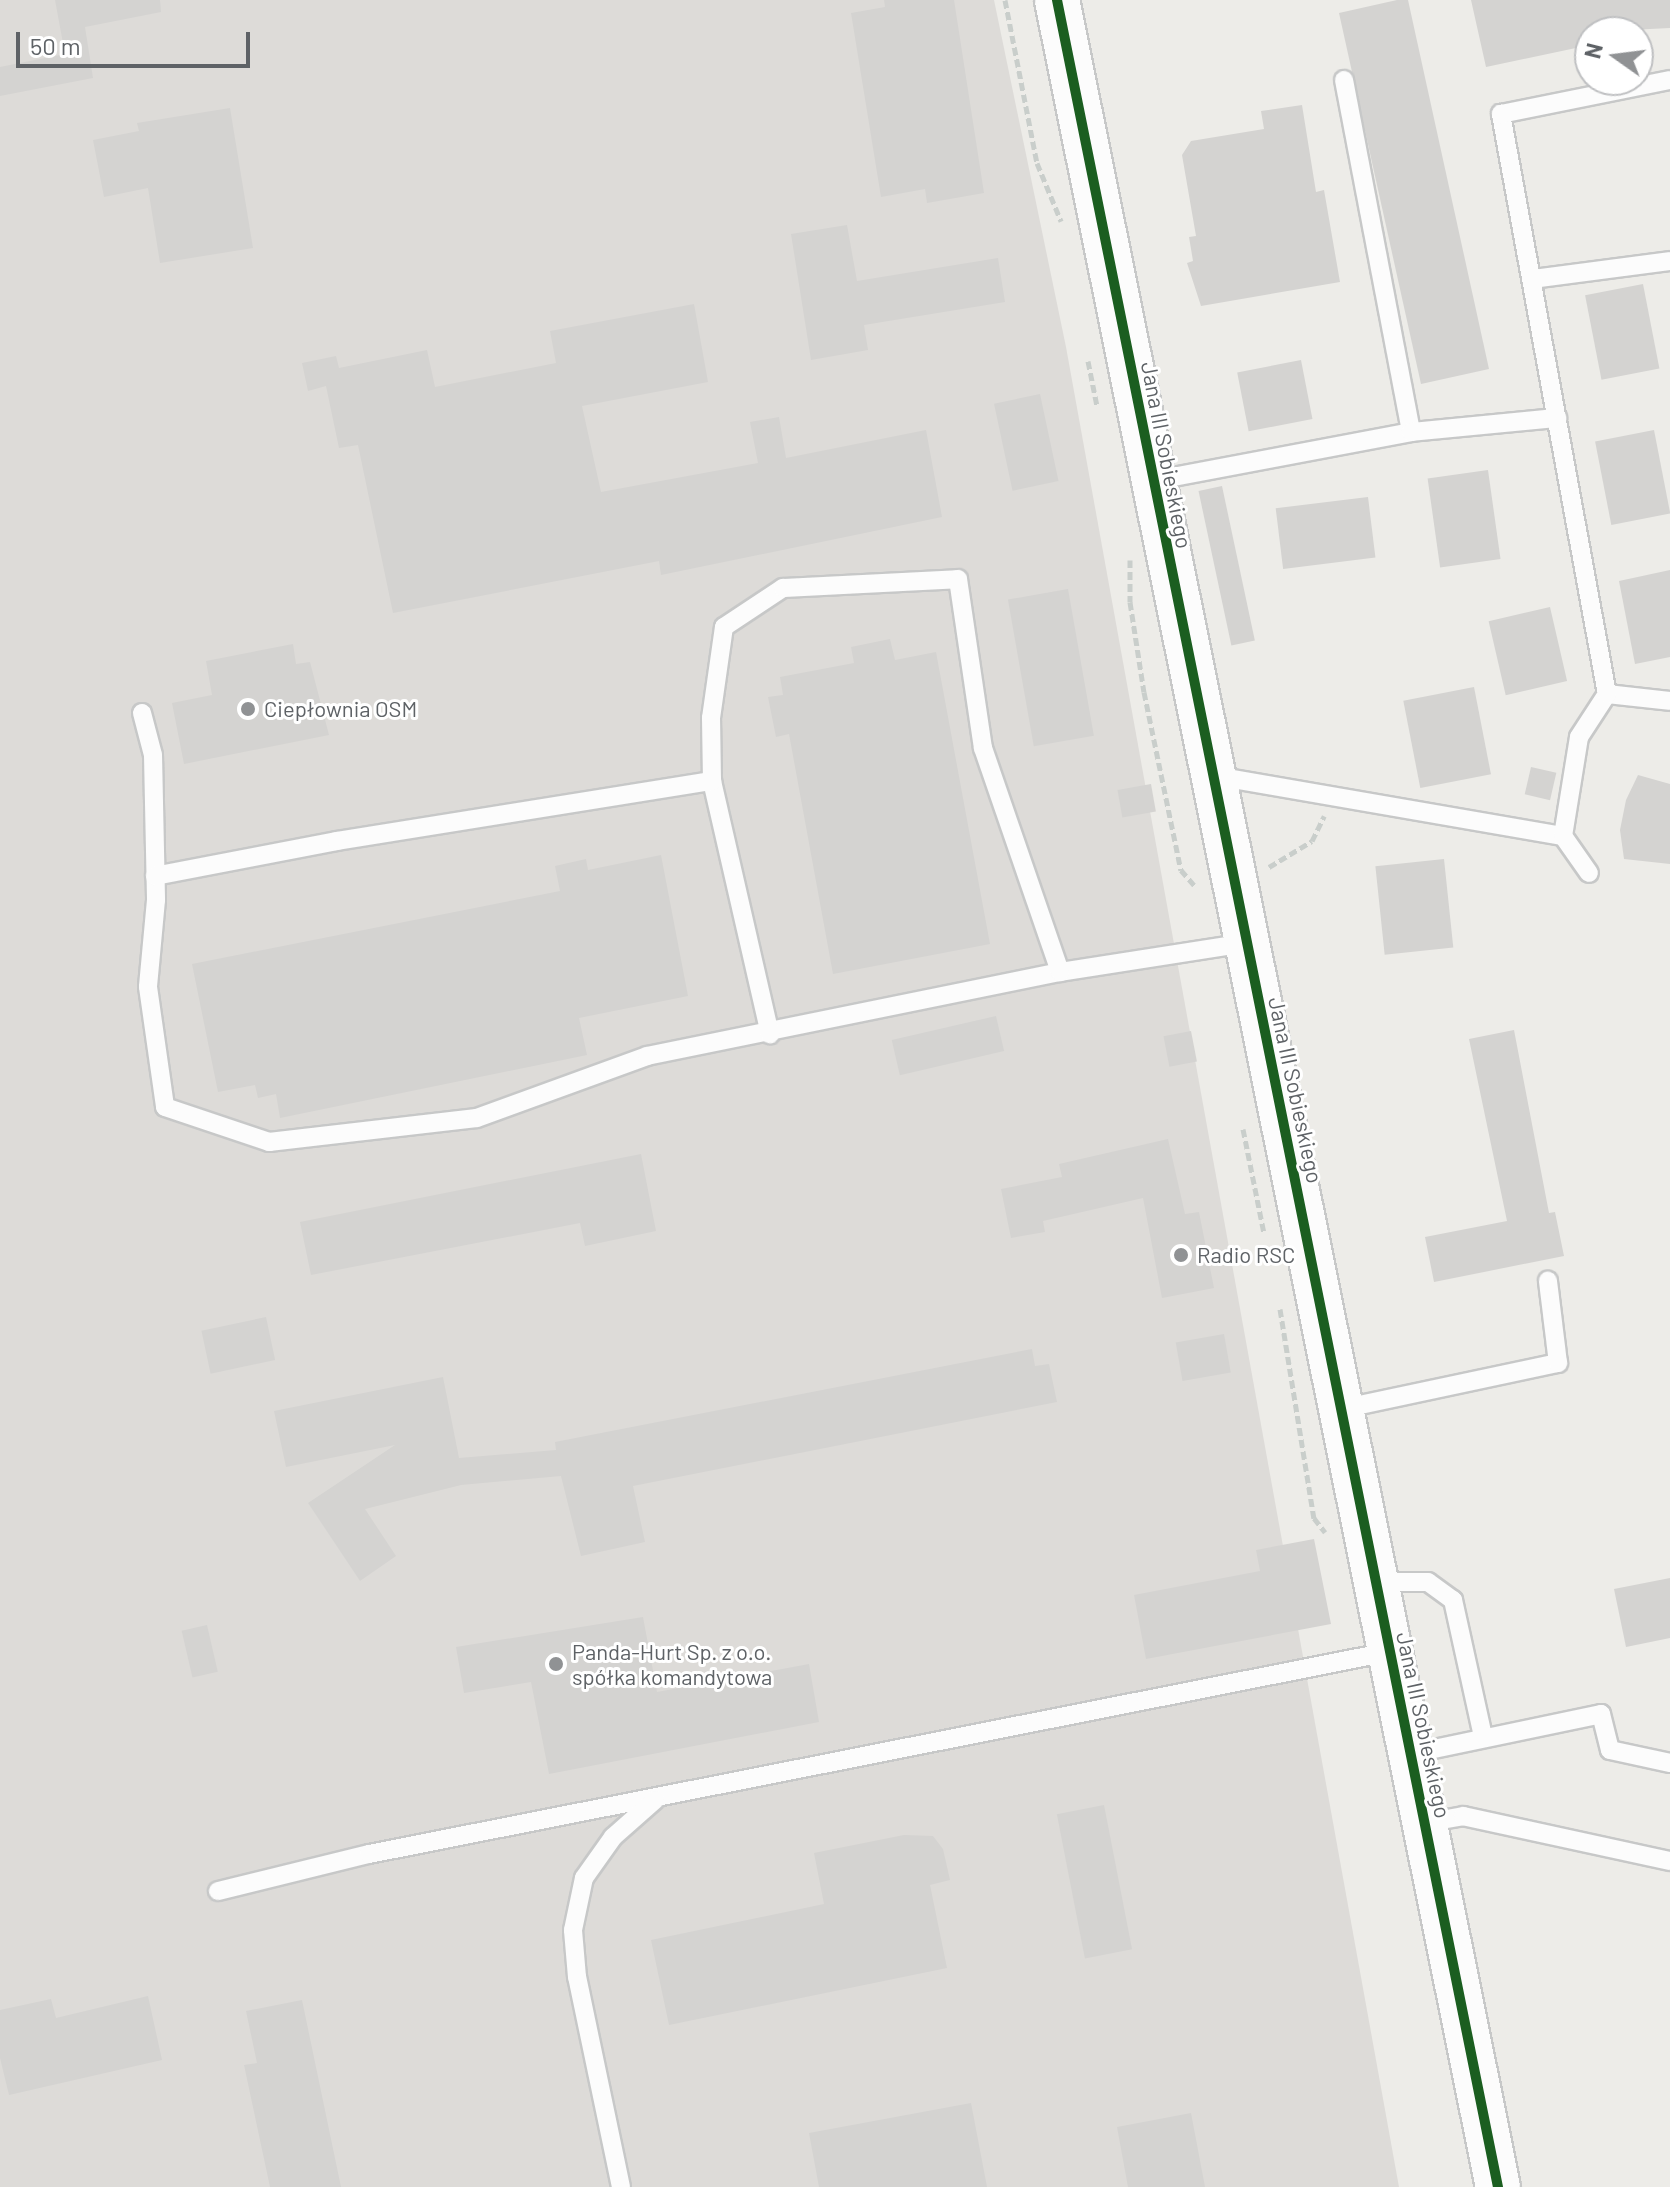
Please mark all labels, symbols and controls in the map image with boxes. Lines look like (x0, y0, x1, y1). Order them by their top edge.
scale bar (20, 16, 254, 66)
north arrow (1574, 16, 1654, 96)
text: 50 m (30, 31, 81, 60)
text: N (1578, 40, 1607, 61)
street label: Jana III Sobieskiego (1136, 359, 1198, 551)
place label: Ciepłownia OSM (264, 696, 417, 722)
marker: Ciepłownia OSM (239, 700, 257, 718)
street label: Jana III Sobieskiego (1263, 995, 1329, 1185)
place label: Radio RSC (1197, 1242, 1295, 1268)
marker: Radio RSC (1172, 1246, 1190, 1264)
street label: Jana III Sobieskiego (1391, 1630, 1457, 1820)
place label: Panda-Hurt Sp. z o.o. spółka komandytowa (572, 1638, 772, 1690)
marker: Panda-Hurt Sp. z o.o. spółka komandytowa (547, 1655, 565, 1673)

